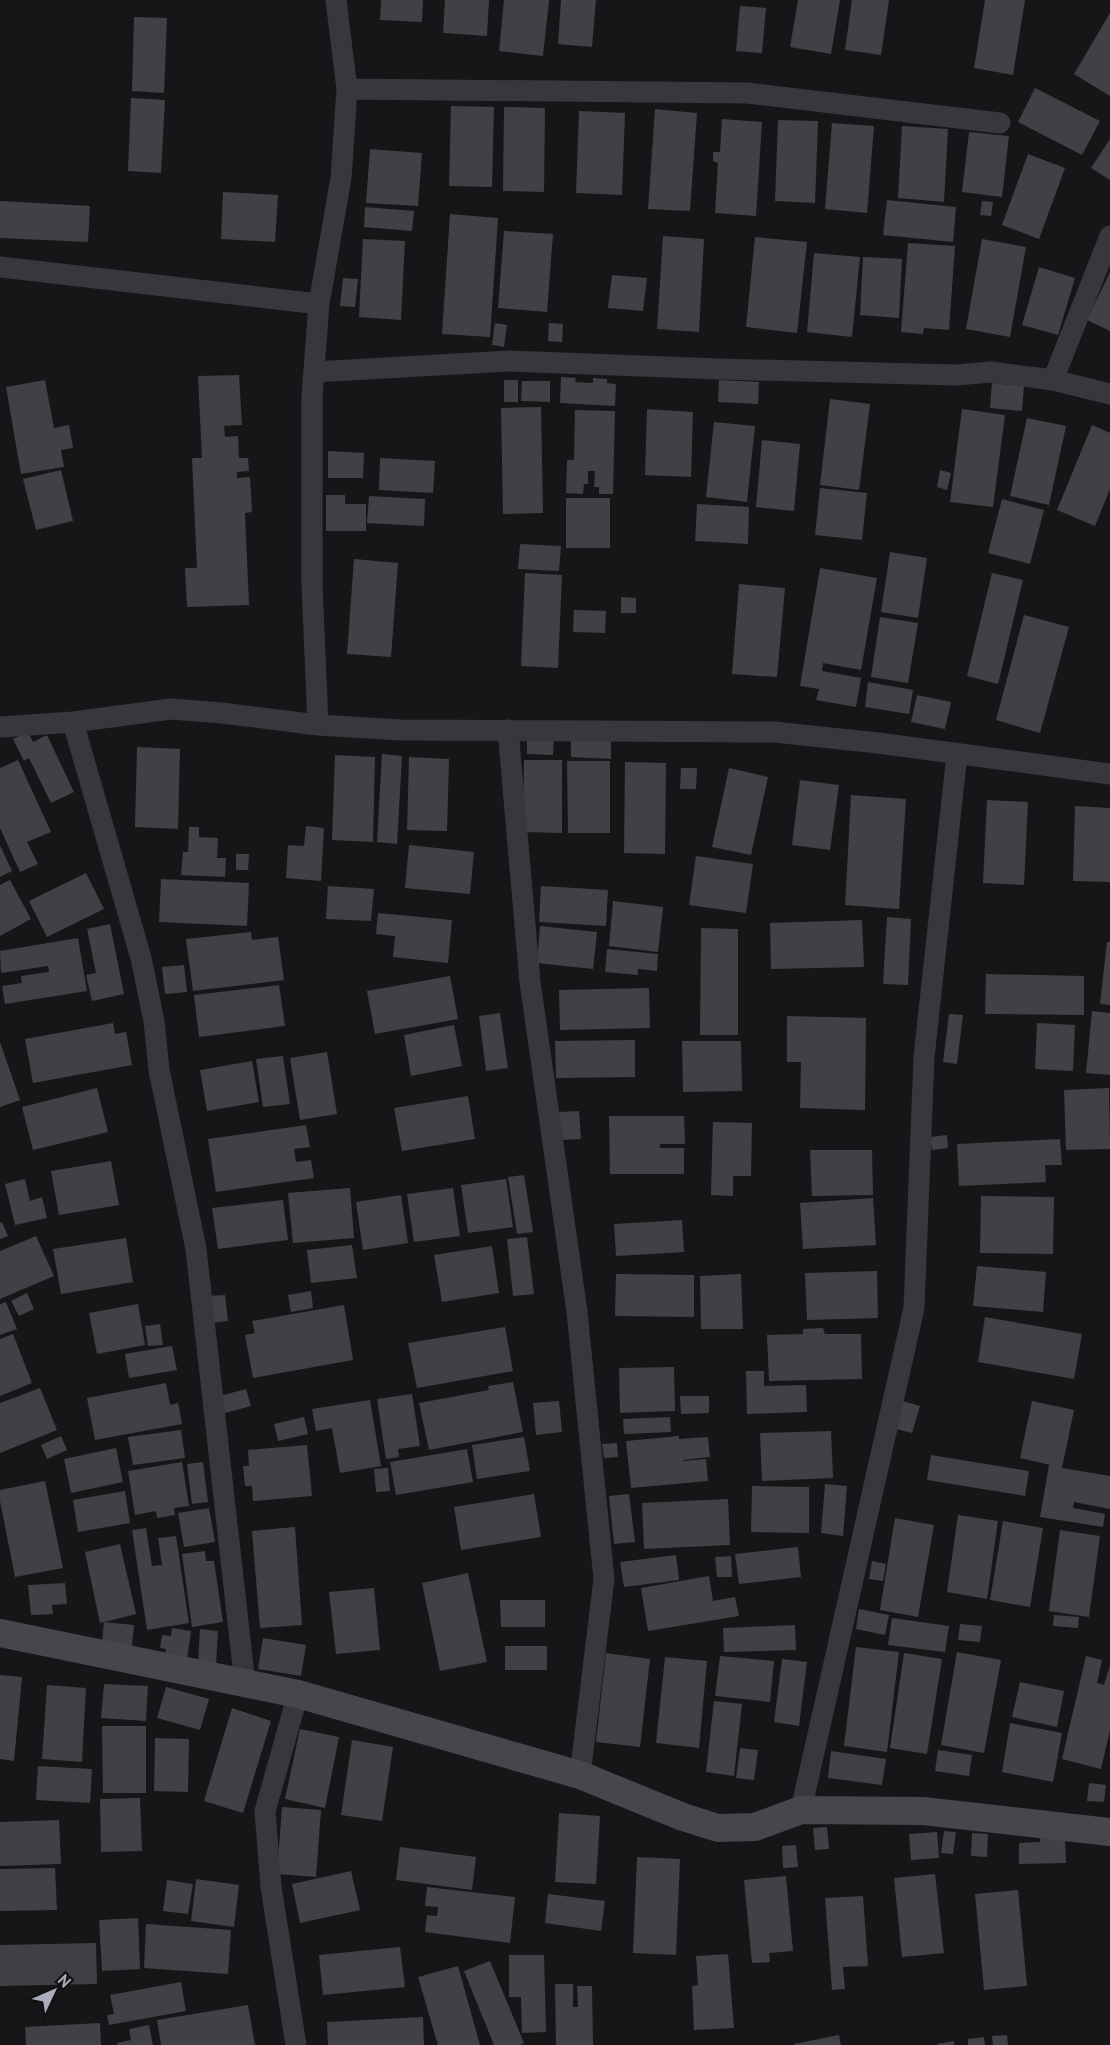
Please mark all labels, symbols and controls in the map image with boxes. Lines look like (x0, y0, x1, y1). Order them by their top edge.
north arrow (24, 1961, 84, 2021)
text: N (54, 1970, 76, 1991)

